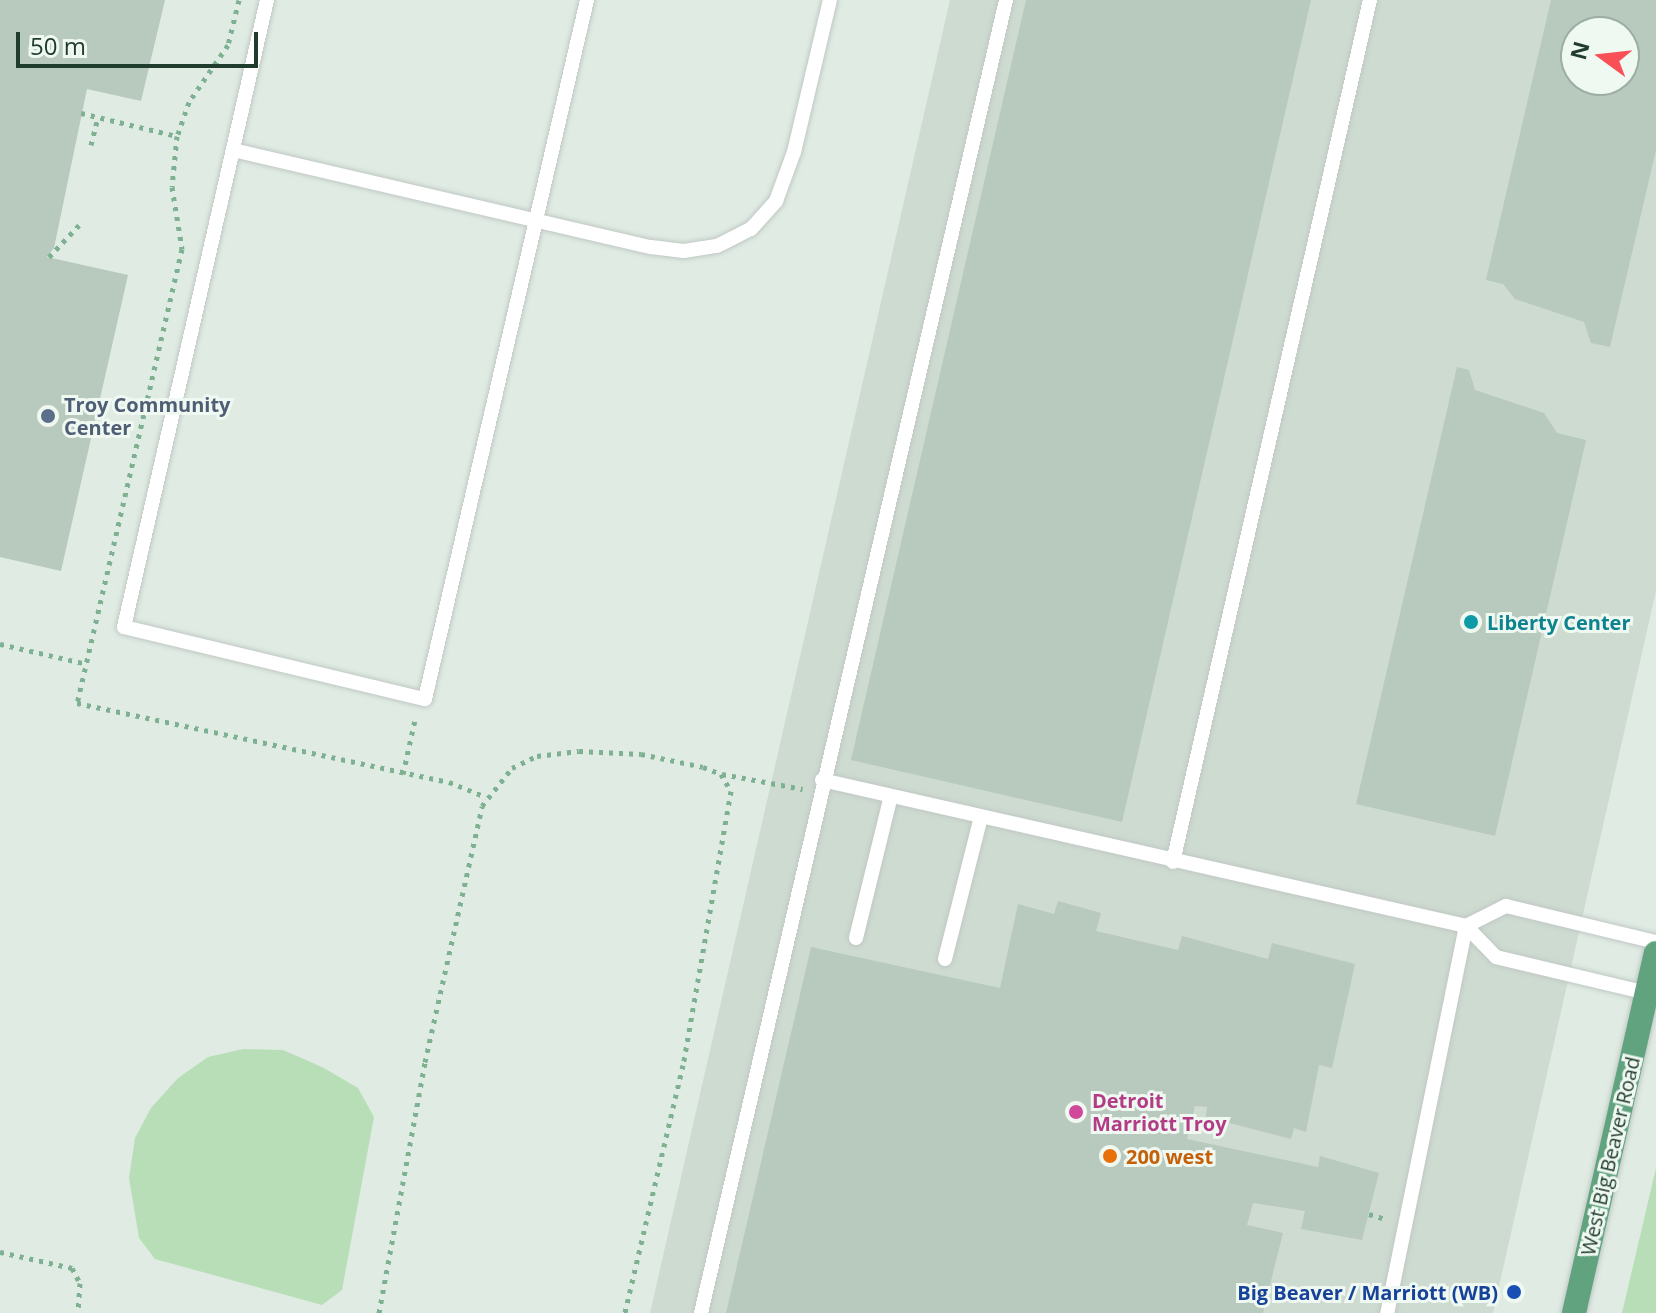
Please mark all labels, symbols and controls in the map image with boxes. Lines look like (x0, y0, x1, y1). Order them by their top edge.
scale bar (20, 16, 262, 66)
north arrow (1560, 16, 1640, 96)
text: 50 m (30, 29, 86, 62)
text: N (1562, 38, 1596, 63)
place label: Troy Community Center (64, 392, 230, 439)
marker: Troy Community Center (39, 407, 57, 425)
place label: Liberty Center (1487, 610, 1630, 634)
marker: Liberty Center (1462, 613, 1480, 631)
street label: West Big Beaver Road (1575, 1054, 1645, 1258)
place label: Detroit Marriott Troy (1092, 1088, 1227, 1135)
marker: Detroit Marriott Troy (1067, 1103, 1085, 1121)
place label: 200 west (1126, 1144, 1213, 1168)
marker: 200 west (1101, 1147, 1119, 1165)
place label: Big Beaver / Marriott (WB) (1237, 1280, 1498, 1304)
marker: Big Beaver / Marriott (WB) (1505, 1283, 1523, 1301)

